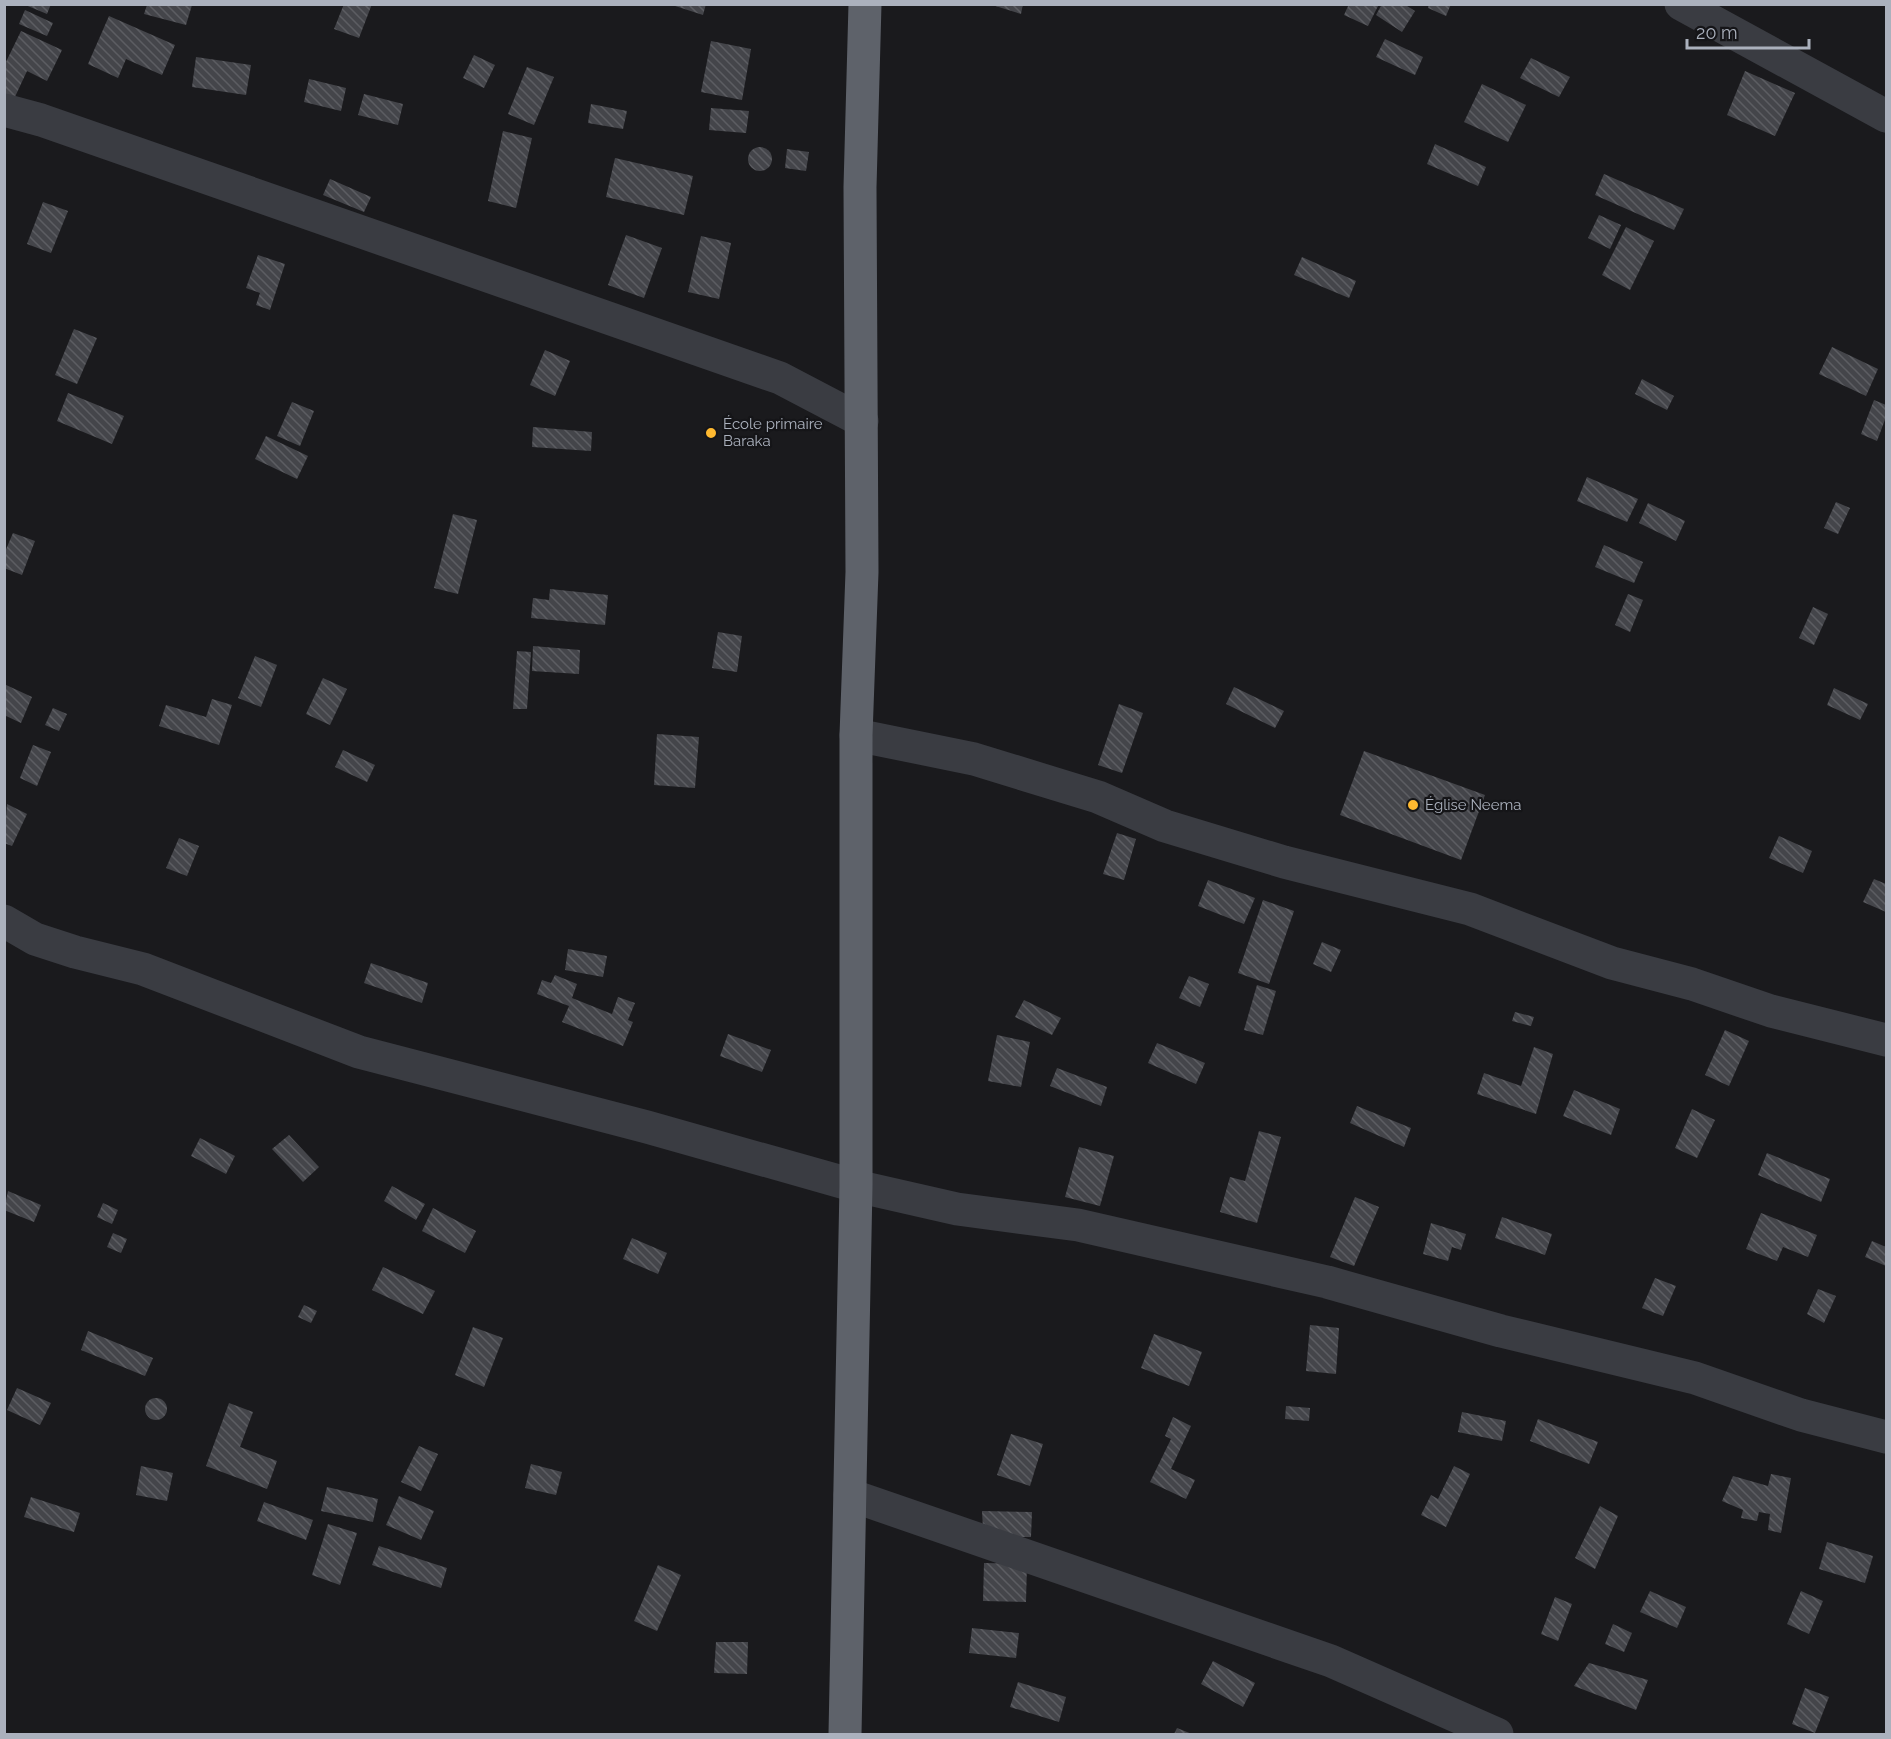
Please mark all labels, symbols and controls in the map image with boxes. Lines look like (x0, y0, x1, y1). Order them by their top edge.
scale bar (1687, 12, 1808, 50)
text: 20 m (1696, 22, 1738, 43)
place label: École primaire Baraka (723, 415, 823, 450)
marker: École primaire Baraka (704, 426, 718, 440)
place label: Église Neema (1425, 796, 1521, 814)
marker: Église Neema (1406, 798, 1420, 812)

